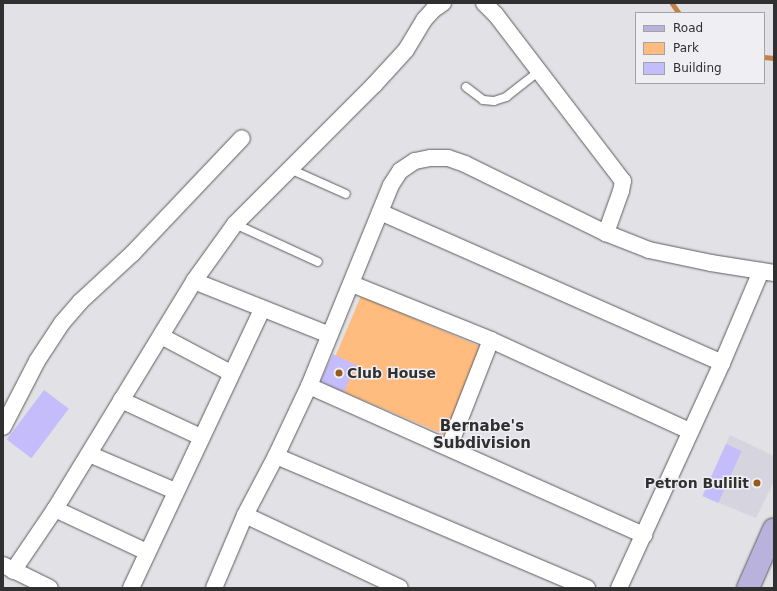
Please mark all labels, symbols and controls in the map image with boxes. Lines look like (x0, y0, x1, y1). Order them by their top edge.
legend (635, 12, 765, 84)
text: Road (673, 21, 703, 35)
text: Park (673, 41, 699, 55)
text: Building (673, 61, 722, 75)
place label: Club House (347, 365, 436, 381)
marker: Club House (334, 368, 344, 378)
district label: Bernabe's Subdivision (433, 417, 531, 452)
place label: Petron Bulilit (645, 475, 749, 491)
marker: Petron Bulilit (752, 478, 762, 488)

